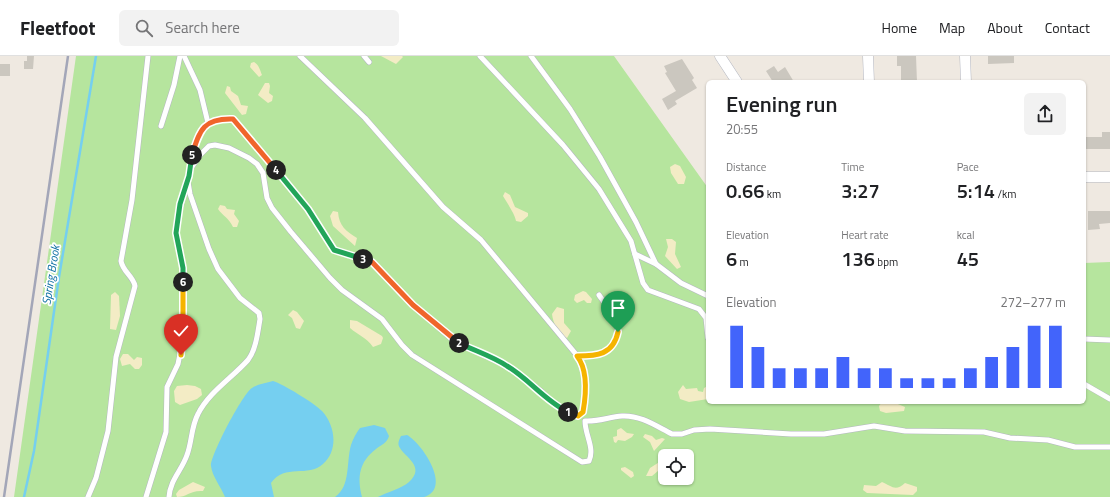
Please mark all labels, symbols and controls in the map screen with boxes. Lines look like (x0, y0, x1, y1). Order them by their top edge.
search box (119, 10, 399, 46)
text: Fleetfoot (20, 13, 95, 42)
text: Search here (165, 16, 240, 39)
icon: search (133, 17, 155, 39)
text: Home (882, 17, 917, 38)
text: Map (939, 17, 965, 38)
text: About (987, 17, 1023, 38)
text: Contact (1045, 17, 1090, 38)
text: Evening run (726, 87, 837, 121)
button: share (1024, 93, 1066, 135)
text: 20:55 (726, 119, 758, 139)
pin: 5 (182, 145, 202, 165)
text: 5 (189, 147, 195, 163)
text: Distance (726, 159, 766, 175)
text: Time (841, 159, 864, 175)
text: Pace (957, 159, 979, 175)
pin: 4 (266, 160, 286, 180)
text: 4 (273, 162, 279, 178)
text: 0.66 (726, 175, 764, 206)
text: 3:27 (841, 175, 880, 206)
text: 5:14 (957, 175, 995, 206)
text: km (764, 186, 781, 202)
text: /km (995, 186, 1016, 202)
text: Elevation (726, 227, 769, 243)
text: Heart rate (841, 227, 889, 243)
text: kcal (957, 227, 975, 243)
water label: Spring Brook (36, 242, 65, 306)
text: 6 (726, 243, 737, 274)
text: 136 (841, 243, 875, 274)
text: 45 (957, 243, 979, 274)
pin: 3 (353, 249, 373, 269)
text: 3 (360, 251, 366, 267)
text: m (737, 254, 749, 270)
text: bpm (875, 254, 898, 270)
pin: 6 (173, 272, 193, 292)
text: 6 (180, 274, 186, 290)
pin (601, 291, 635, 332)
text: Elevation (726, 292, 777, 312)
text: 272–277 m (1000, 292, 1066, 312)
icon: arrive (607, 297, 629, 319)
pin (164, 314, 198, 355)
icon: check (170, 320, 192, 342)
pin: 2 (449, 333, 469, 353)
text: 2 (456, 335, 462, 351)
pin: 1 (558, 402, 578, 422)
text: 1 (565, 404, 571, 420)
map controls (658, 449, 694, 485)
button: locate (658, 449, 694, 485)

